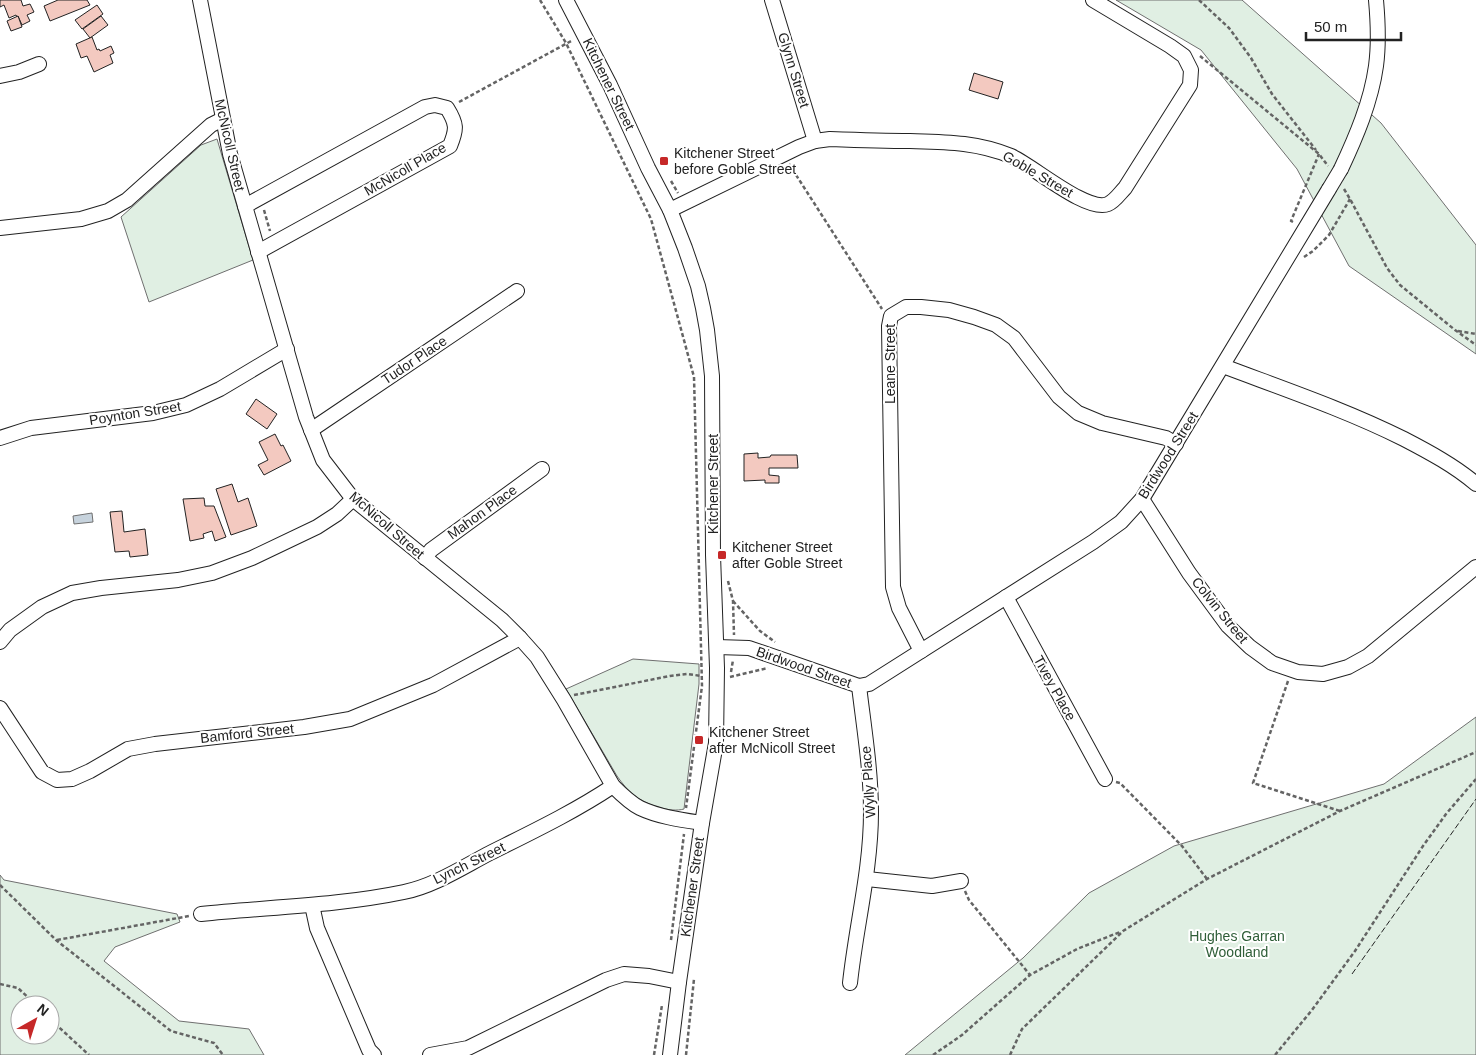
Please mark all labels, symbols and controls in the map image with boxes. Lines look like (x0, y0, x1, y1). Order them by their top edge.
scale bar (1306, 10, 1401, 42)
text: 50 m (1314, 18, 1347, 35)
street label: Glynn Street (775, 30, 813, 110)
street label: Kitchener Street (580, 35, 638, 133)
street label: McNicoll Street (212, 97, 248, 193)
street label: McNicoll Place (361, 139, 449, 199)
place label: Kitchener Street before Goble Street (674, 145, 796, 177)
street label: Goble Street (1000, 147, 1076, 201)
marker: Kitchener Street before Goble Street (658, 155, 670, 167)
street label: Leane Street (882, 324, 898, 404)
street label: Tudor Place (378, 332, 450, 388)
street label: Poynton Street (88, 398, 182, 428)
street label: Birdwood Street (1135, 408, 1201, 501)
street label: Kitchener Street (705, 434, 721, 534)
street label: Mahon Place (444, 481, 520, 542)
street label: McNicoll Street (346, 488, 428, 562)
place label: Kitchener Street after Goble Street (732, 539, 843, 571)
marker: Kitchener Street after Goble Street (716, 549, 728, 561)
street label: Colvin Street (1189, 574, 1252, 646)
street label: Birdwood Street (754, 643, 854, 691)
street label: Tivey Place (1031, 653, 1080, 723)
street label: Bamford Street (199, 720, 295, 746)
place label: Kitchener Street after McNicoll Street (709, 724, 835, 756)
marker: Kitchener Street after McNicoll Street (693, 734, 705, 746)
street label: Wylly Place (857, 745, 878, 819)
street label: Kitchener Street (677, 836, 707, 938)
street label: Lynch Street (430, 839, 508, 887)
park label: Hughes Garran Woodland (1189, 928, 1285, 960)
north arrow (10, 995, 60, 1045)
text: N (34, 1000, 52, 1019)

